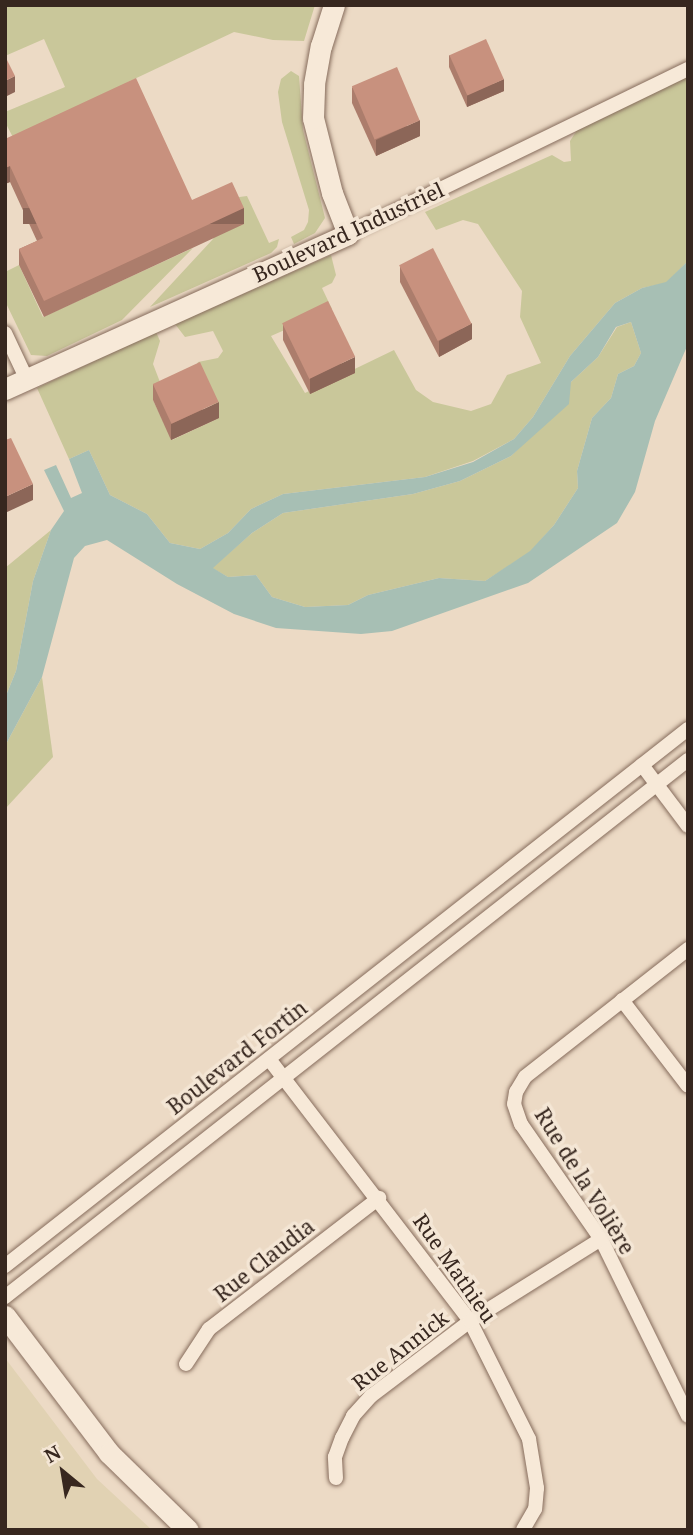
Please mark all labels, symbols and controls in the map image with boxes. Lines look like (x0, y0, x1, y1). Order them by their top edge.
street label: Boulevard Industriel (248, 177, 448, 287)
street label: Boulevard Fortin (162, 995, 312, 1119)
street label: Rue de la Volière (530, 1103, 640, 1259)
street label: Rue Mathieu (408, 1209, 502, 1327)
street label: Rue Claudia (209, 1213, 319, 1307)
street label: Rue Annick (347, 1305, 453, 1395)
north arrow (28, 1437, 98, 1507)
text: N (40, 1439, 65, 1469)

